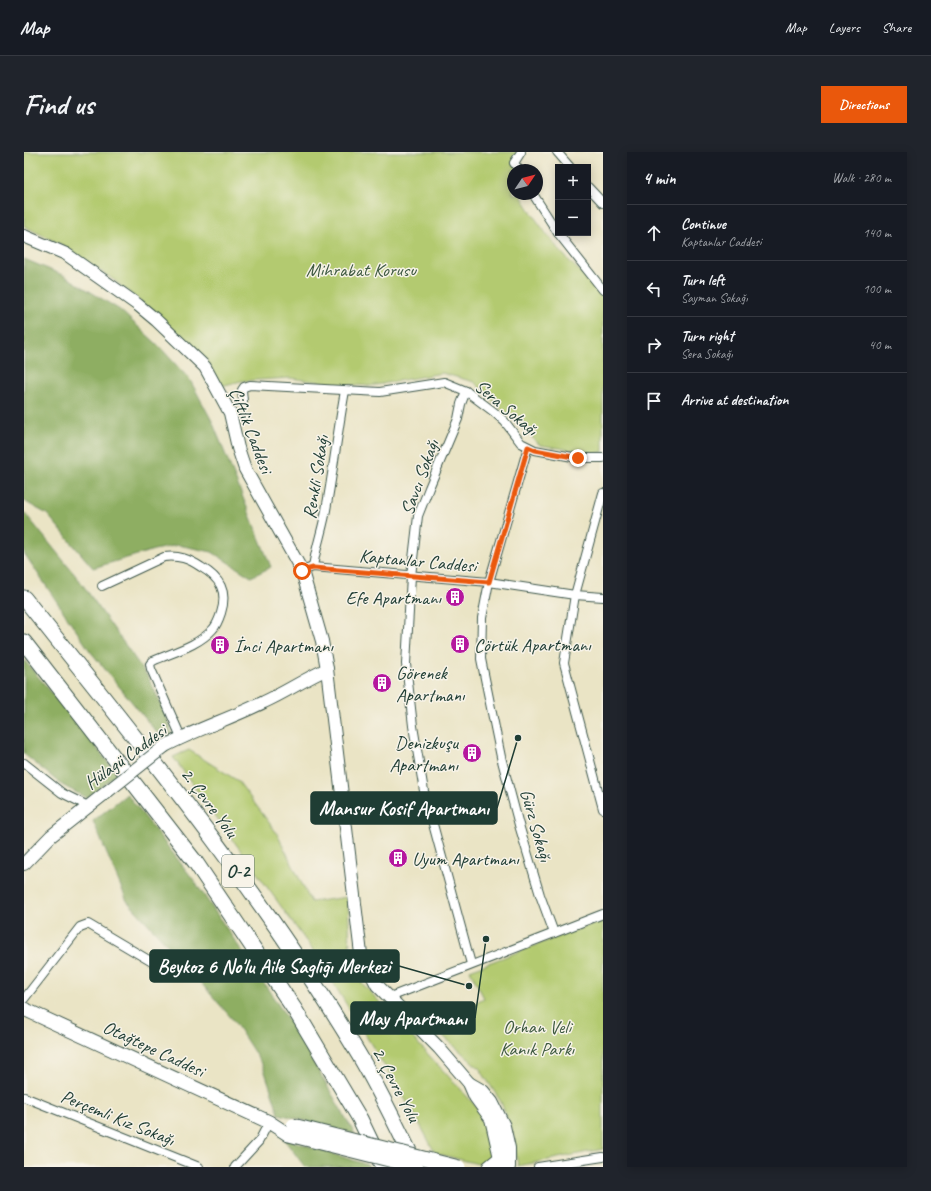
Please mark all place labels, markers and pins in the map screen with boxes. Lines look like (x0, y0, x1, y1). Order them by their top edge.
place label: Efe Apartmanı (346, 586, 442, 610)
building icon: Efe Apartmanı (444, 586, 466, 608)
building icon: Cörtük Apartmanı (449, 633, 471, 655)
place label: Cörtük Apartmanı (474, 633, 592, 657)
building icon: İnci Apartmanı (209, 634, 231, 656)
place label: İnci Apartmanı (234, 634, 334, 658)
place label: Görenek Apartmanı (396, 661, 466, 707)
building icon: Görenek Apartmanı (371, 672, 393, 694)
place label: Denizkuşu Apartmanı (389, 731, 459, 777)
building icon: Denizkuşu Apartmanı (461, 742, 483, 764)
callout: Mansur Kosif Apartmanı (311, 792, 497, 824)
building icon: Uyum Apartmanı (387, 847, 409, 869)
place label: Uyum Apartmanı (412, 847, 520, 871)
callout: Beykoz 6 No'lu Aile Saḡlıḡı Merkezi (150, 950, 399, 982)
callout: May Apartmanı (351, 1002, 475, 1034)

